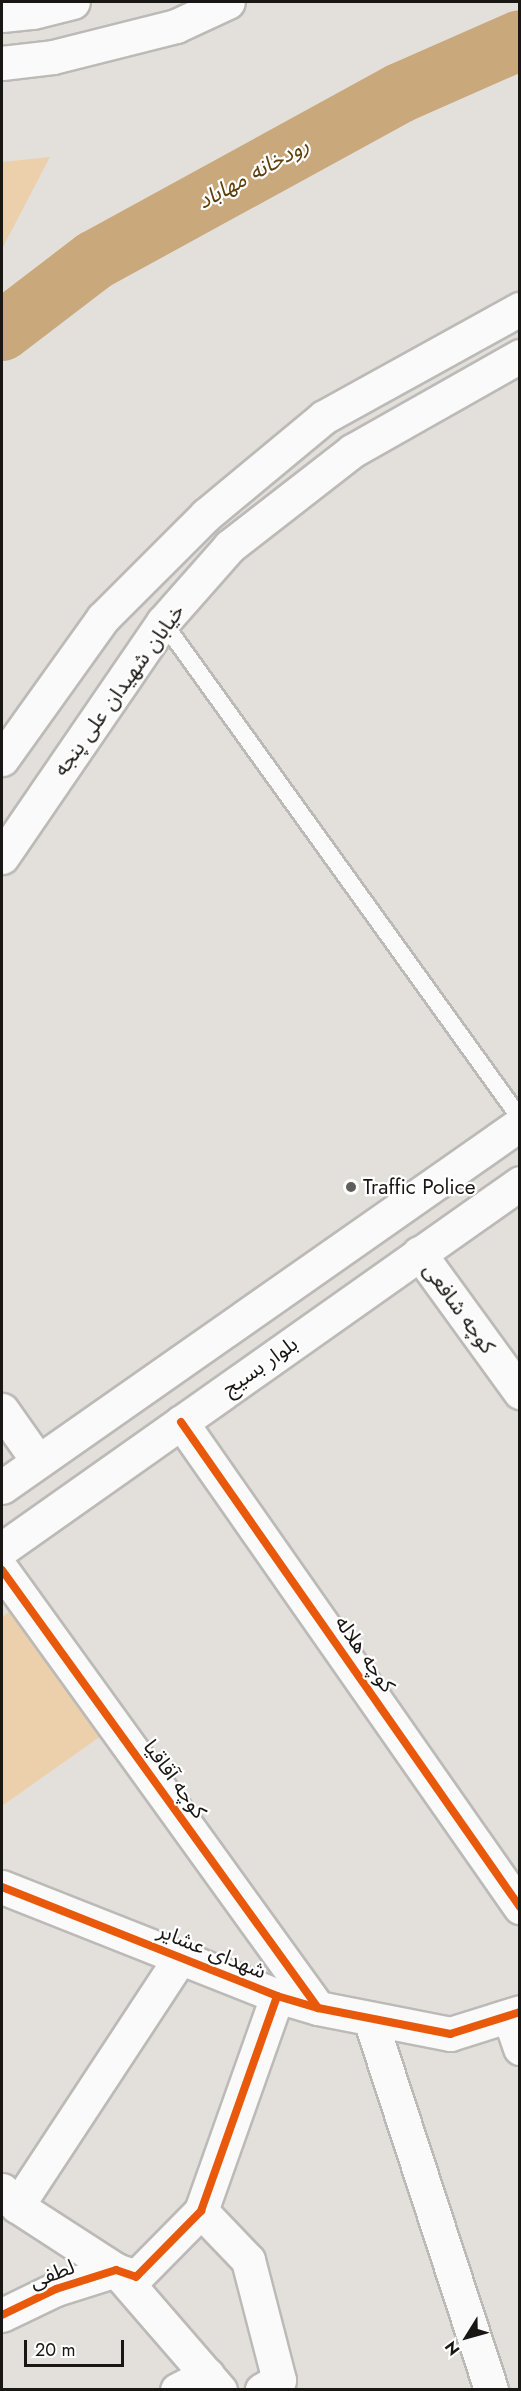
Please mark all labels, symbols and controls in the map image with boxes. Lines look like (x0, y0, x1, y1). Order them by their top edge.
water label: رودخانه مهاباد (193, 132, 313, 214)
street label: خیابان شهیدان علی پنجه (48, 599, 190, 781)
place label: Traffic Police (363, 1174, 476, 1200)
marker: Traffic Police (344, 1180, 358, 1194)
street label: کوچه شافعی (418, 1258, 500, 1358)
street label: بلوار بسیج (218, 1331, 302, 1401)
street label: کوچه هلاله (330, 1611, 400, 1697)
street label: کوچه آقاقیا (138, 1735, 212, 1823)
street label: شهدای عشایر (154, 1918, 270, 1984)
street label: لطفی (26, 2254, 78, 2294)
north arrow (437, 2307, 497, 2367)
scale bar (27, 2328, 128, 2366)
text: N (439, 2336, 465, 2360)
text: 20 m (35, 2337, 75, 2363)

